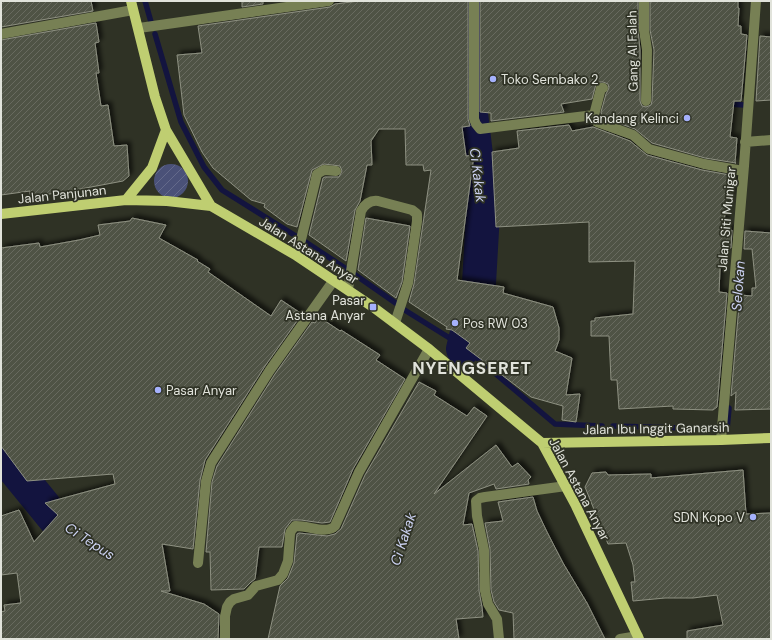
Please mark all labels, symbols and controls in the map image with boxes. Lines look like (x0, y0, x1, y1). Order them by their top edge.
street label: Gang Al Falah (623, 10, 642, 92)
place label: Toko Sembako 2 (501, 71, 599, 88)
marker: Toko Sembako 2 (488, 74, 498, 84)
place label: Kandang Kelinci (585, 110, 679, 127)
marker: Kandang Kelinci (682, 113, 692, 123)
water label: Ci Kakak (466, 147, 490, 204)
street label: Jalan Siti Munigar (713, 166, 740, 272)
street label: Jalan Panjunan (17, 181, 107, 208)
street label: Jalan Astana Anyar (256, 213, 362, 288)
water label: Selokan (727, 260, 749, 312)
place label: Pasar Astana Anyar (285, 292, 365, 324)
marker: Pasar Astana Anyar (368, 302, 378, 312)
place label: Pos RW 03 (463, 315, 528, 332)
marker: Pos RW 03 (450, 318, 460, 328)
district label: NYENGSERET (412, 357, 532, 379)
place label: Pasar Anyar (166, 382, 237, 399)
marker: Pasar Anyar (153, 385, 163, 395)
street label: Jalan Ibu Inggit Ganarsih (583, 419, 729, 438)
street label: Jalan Astana Anyar (545, 435, 614, 544)
water label: Ci Kakak (386, 509, 420, 568)
place label: SDN Kopo V (673, 509, 745, 526)
marker: SDN Kopo V (748, 512, 758, 522)
water label: Ci Tepus (62, 518, 118, 564)

